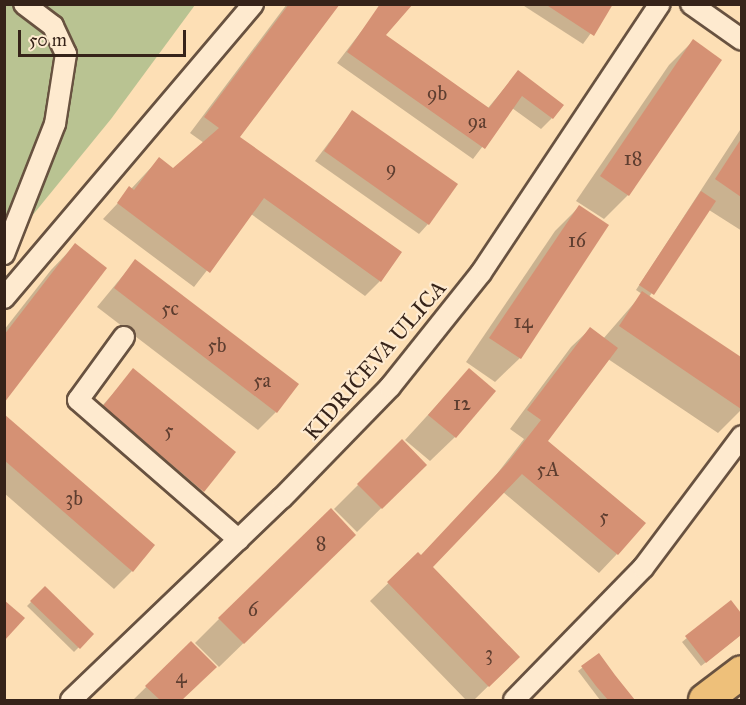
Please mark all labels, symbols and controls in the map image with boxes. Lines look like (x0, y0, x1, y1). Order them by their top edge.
scale bar (21, 18, 189, 56)
text: 50 m (29, 29, 67, 51)
house number: 9b (427, 81, 447, 105)
house number: 9a (467, 109, 487, 133)
house number: 18 (624, 146, 642, 170)
house number: 9 (386, 156, 396, 180)
house number: 16 (568, 228, 586, 252)
street label: KIDRIČEVA ULICA (298, 275, 452, 445)
house number: 5c (161, 296, 179, 320)
house number: 14 (513, 309, 533, 333)
house number: 5b (207, 333, 227, 357)
house number: 5a (253, 368, 271, 392)
house number: 12 (453, 391, 471, 415)
house number: 5 (164, 418, 174, 442)
house number: 5A (537, 457, 559, 481)
house number: 3b (65, 486, 83, 510)
house number: 5 (599, 504, 609, 528)
house number: 8 (316, 531, 326, 555)
house number: 6 (248, 597, 258, 621)
house number: 3 (485, 641, 493, 665)
house number: 4 (175, 664, 187, 688)

